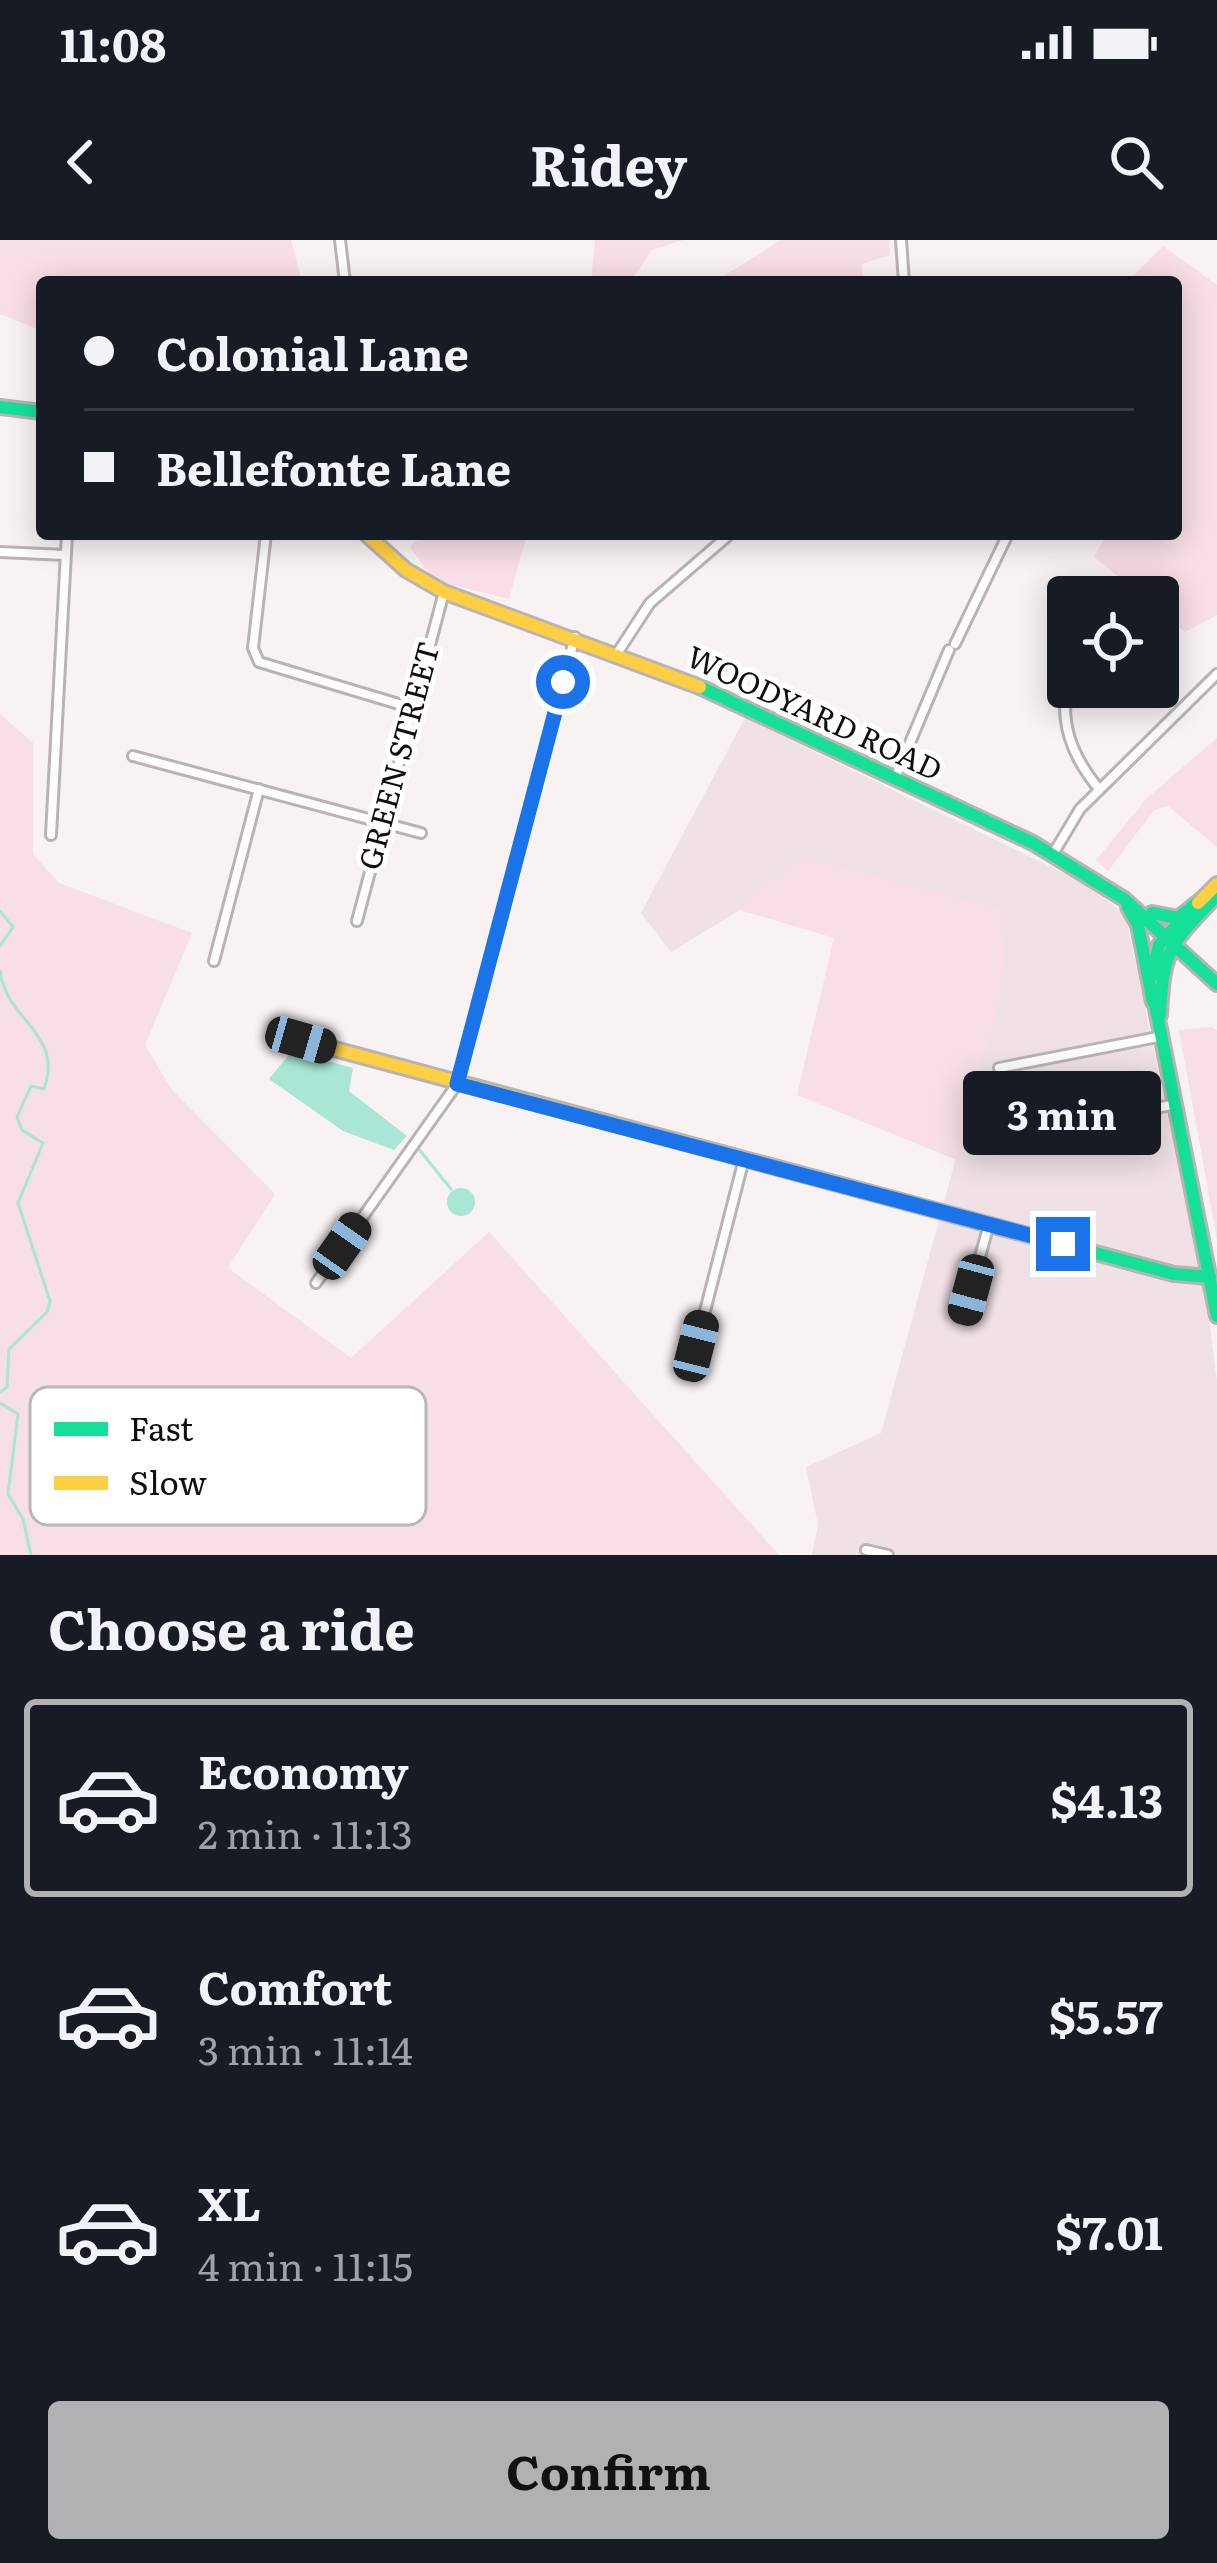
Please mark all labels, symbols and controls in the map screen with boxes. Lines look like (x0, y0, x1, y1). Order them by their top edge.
text: 11:08 (60, 9, 166, 76)
text: Ridey (530, 122, 687, 203)
icon: back (48, 129, 114, 195)
icon: search (1103, 129, 1169, 195)
text: Colonial Lane (156, 318, 469, 385)
text: Bellefonte Lane (156, 433, 511, 500)
map controls (1047, 576, 1179, 708)
button: locate (1047, 576, 1179, 708)
street label: WOODYARD ROAD (680, 633, 950, 790)
street label: GREEN STREET (346, 636, 449, 874)
route start (536, 655, 590, 709)
car (261, 1013, 341, 1067)
callout: 3 min (964, 1070, 1162, 1154)
text: 3 min (1007, 1084, 1117, 1142)
car (307, 1206, 377, 1286)
route end (1036, 1217, 1090, 1271)
car (944, 1251, 998, 1329)
car (670, 1307, 722, 1385)
legend (30, 1387, 426, 1525)
text: Fast (129, 1402, 194, 1451)
text: Slow (129, 1456, 207, 1505)
text: Choose a ride (48, 1586, 415, 1667)
text: Economy (198, 1736, 409, 1803)
icon: car (54, 1744, 162, 1852)
text: $4.13 (1051, 1765, 1163, 1832)
text: 2 min · 11:13 (198, 1803, 413, 1861)
text: Comfort (198, 1952, 392, 2019)
icon: car (54, 1960, 162, 2068)
text: $5.57 (1049, 1981, 1163, 2048)
text: 3 min · 11:14 (198, 2019, 413, 2077)
text: XL (198, 2168, 261, 2235)
icon: car (54, 2176, 162, 2284)
text: $7.01 (1055, 2197, 1163, 2264)
text: 4 min · 11:15 (198, 2235, 413, 2293)
button: Confirm (48, 2401, 1169, 2539)

